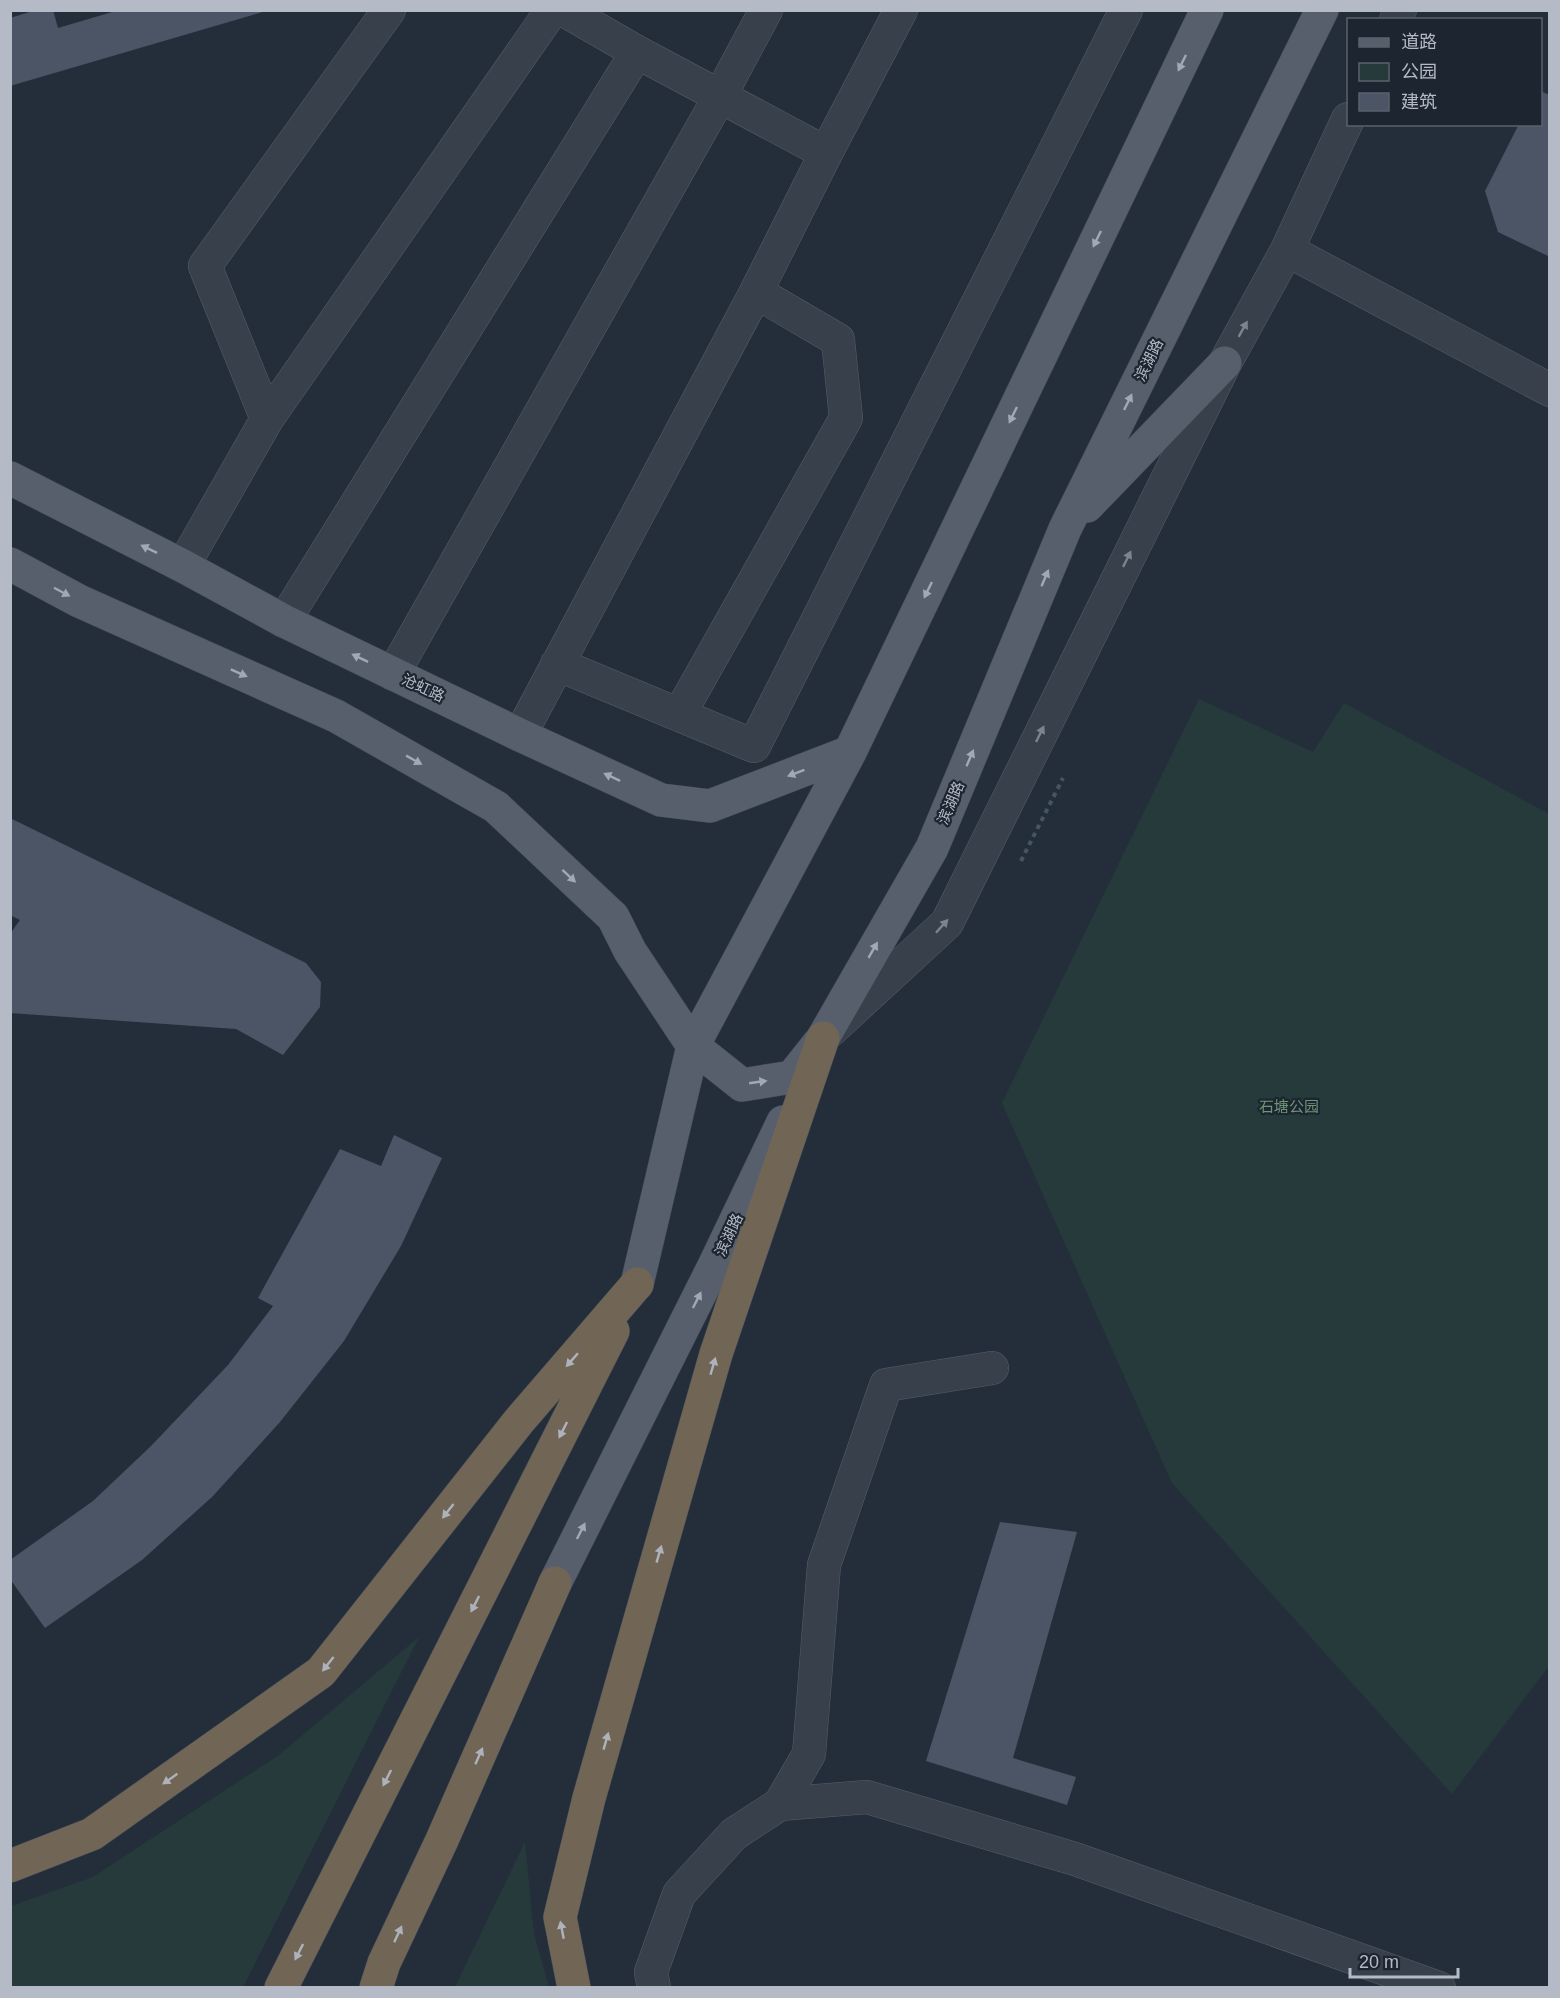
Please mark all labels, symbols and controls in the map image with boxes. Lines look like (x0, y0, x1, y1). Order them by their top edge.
legend (1347, 18, 1542, 126)
text: 道路 (1401, 32, 1437, 52)
one-way arrow (1177, 55, 1186, 72)
text: 公园 (1401, 62, 1437, 82)
text: 建筑 (1401, 92, 1437, 112)
one-way arrow (1093, 230, 1102, 247)
one-way arrow (1238, 320, 1248, 337)
street label: 滨湖路 (1131, 336, 1166, 384)
one-way arrow (1124, 393, 1133, 410)
one-way arrow (1008, 406, 1017, 423)
one-way arrow (141, 544, 158, 554)
one-way arrow (1122, 551, 1132, 568)
one-way arrow (1041, 569, 1050, 587)
one-way arrow (923, 582, 933, 599)
one-way arrow (54, 587, 71, 597)
one-way arrow (351, 653, 369, 663)
one-way arrow (231, 668, 249, 678)
street label: 沧虹路 (399, 670, 447, 705)
one-way arrow (1035, 725, 1045, 743)
one-way arrow (966, 749, 975, 767)
one-way arrow (406, 755, 423, 765)
one-way arrow (786, 768, 804, 778)
one-way arrow (603, 772, 621, 782)
street label: 滨湖路 (934, 779, 967, 827)
one-way arrow (562, 868, 576, 882)
one-way arrow (935, 918, 949, 933)
one-way arrow (868, 942, 878, 959)
one-way arrow (749, 1078, 768, 1087)
park label: 石塘公园 (1259, 1098, 1319, 1115)
street label: 滨湖路 (711, 1211, 746, 1259)
one-way arrow (692, 1292, 702, 1309)
one-way arrow (566, 1352, 579, 1367)
one-way arrow (709, 1357, 718, 1375)
one-way arrow (559, 1421, 568, 1438)
one-way arrow (442, 1503, 455, 1519)
one-way arrow (577, 1522, 586, 1539)
one-way arrow (655, 1545, 664, 1563)
one-way arrow (470, 1595, 480, 1612)
one-way arrow (322, 1657, 334, 1672)
one-way arrow (601, 1732, 611, 1750)
one-way arrow (474, 1747, 484, 1765)
one-way arrow (382, 1769, 392, 1786)
one-way arrow (163, 1773, 179, 1785)
one-way arrow (557, 1920, 566, 1939)
one-way arrow (394, 1925, 403, 1942)
scale bar (1350, 1941, 1458, 1979)
one-way arrow (294, 1943, 304, 1960)
text: 20 m (1359, 1952, 1399, 1972)

